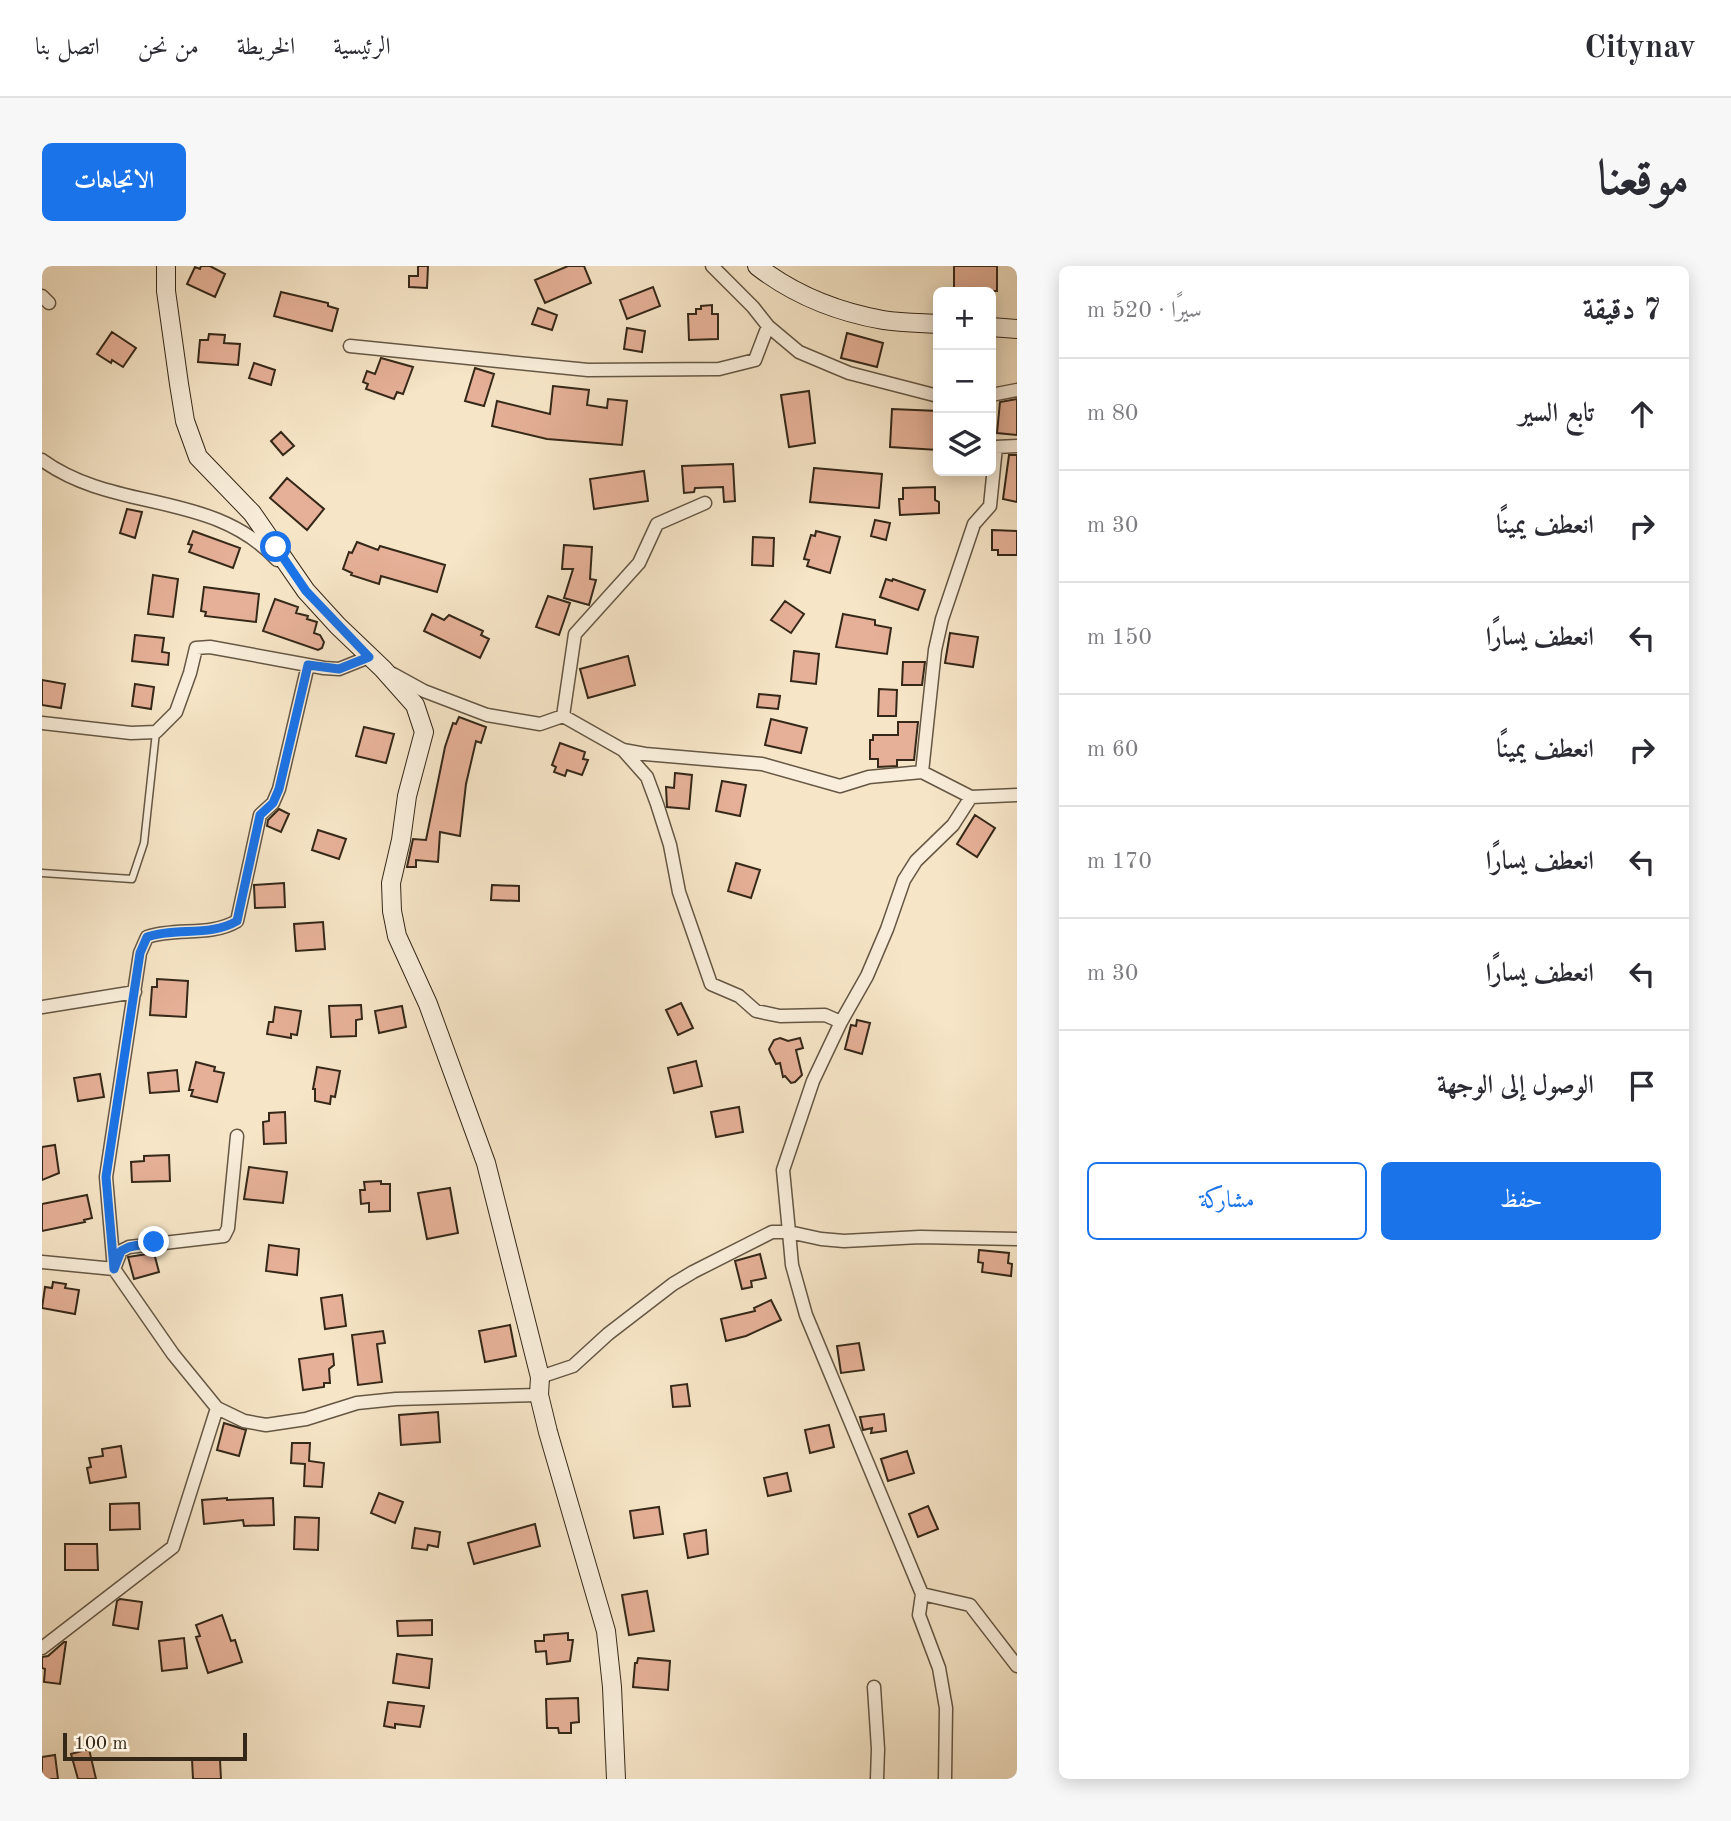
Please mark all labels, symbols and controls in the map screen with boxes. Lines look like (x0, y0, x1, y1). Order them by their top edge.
text: Citynav (1584, 32, 1696, 65)
text: اتصل بنا (35, 36, 100, 60)
text: من نحن (138, 36, 199, 60)
text: الخريطة (237, 36, 295, 60)
text: الرئيسية (333, 36, 391, 60)
button: الاتجاهات (42, 143, 186, 221)
text: موقعنا (1597, 157, 1689, 206)
map controls (933, 287, 996, 476)
button: + (933, 287, 996, 350)
text: 7 دقيقة (1583, 296, 1661, 326)
text: سيرًا · 520 m (1087, 299, 1202, 322)
button: − (933, 350, 996, 413)
icon: ahead (1623, 395, 1661, 433)
text: تابع السير (1519, 401, 1594, 427)
text: 80 m (1087, 402, 1138, 425)
button: layers (933, 413, 996, 476)
icon: right (1623, 507, 1661, 545)
text: انعطف يمينًا (1496, 513, 1594, 539)
text: 30 m (1087, 514, 1138, 537)
route start (260, 531, 291, 562)
icon: left (1623, 619, 1661, 657)
text: انعطف يسارًا (1486, 625, 1594, 651)
text: 150 m (1087, 626, 1152, 649)
icon: right (1623, 731, 1661, 769)
text: انعطف يمينًا (1496, 737, 1594, 763)
text: 60 m (1087, 738, 1138, 761)
icon: left (1623, 843, 1661, 881)
text: انعطف يسارًا (1486, 849, 1594, 875)
text: 170 m (1087, 850, 1152, 873)
icon: left (1623, 955, 1661, 993)
text: انعطف يسارًا (1486, 961, 1594, 987)
text: 30 m (1087, 962, 1138, 985)
icon: arrive (1623, 1067, 1661, 1105)
text: الوصول إلى الوجهة (1437, 1073, 1594, 1099)
button: مشاركة (1087, 1162, 1367, 1240)
button: حفظ (1381, 1162, 1661, 1240)
route end (138, 1226, 169, 1257)
scale bar (63, 1730, 247, 1762)
text: 100 m (74, 1735, 127, 1754)

